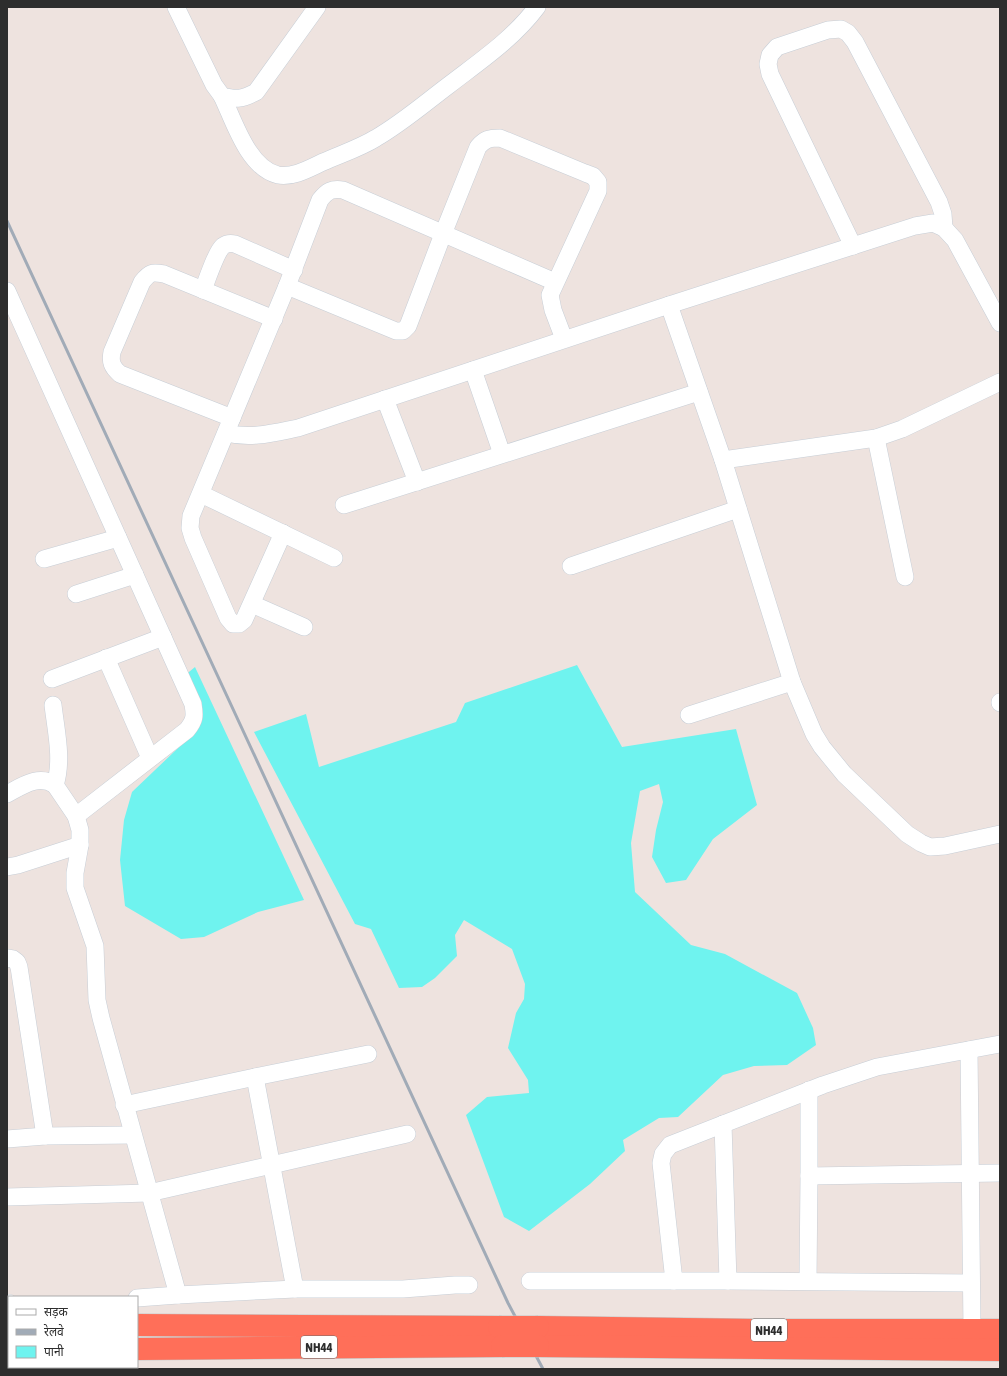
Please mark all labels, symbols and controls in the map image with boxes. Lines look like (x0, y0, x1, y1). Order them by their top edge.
legend (8, 1296, 138, 1368)
text: सड़क (44, 1305, 69, 1319)
road number: NH44 (751, 1319, 787, 1341)
text: रेलवे (44, 1324, 64, 1339)
road number: NH44 (301, 1336, 337, 1358)
text: पानी (44, 1344, 65, 1359)

